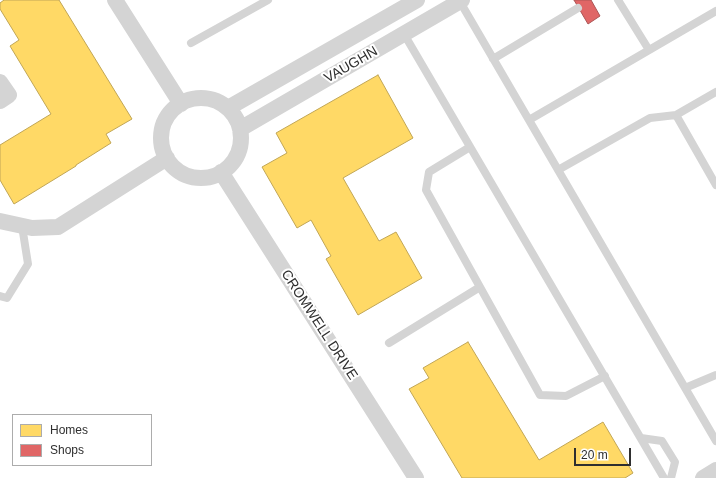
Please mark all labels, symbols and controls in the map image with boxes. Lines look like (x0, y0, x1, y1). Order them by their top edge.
street label: VAUGHN (321, 43, 381, 87)
street label: CROMWELL DRIVE (277, 267, 361, 383)
legend (12, 414, 152, 466)
text: Homes (50, 423, 88, 437)
scale bar (576, 440, 633, 466)
text: Shops (50, 443, 84, 457)
text: 20 m (581, 448, 608, 462)

